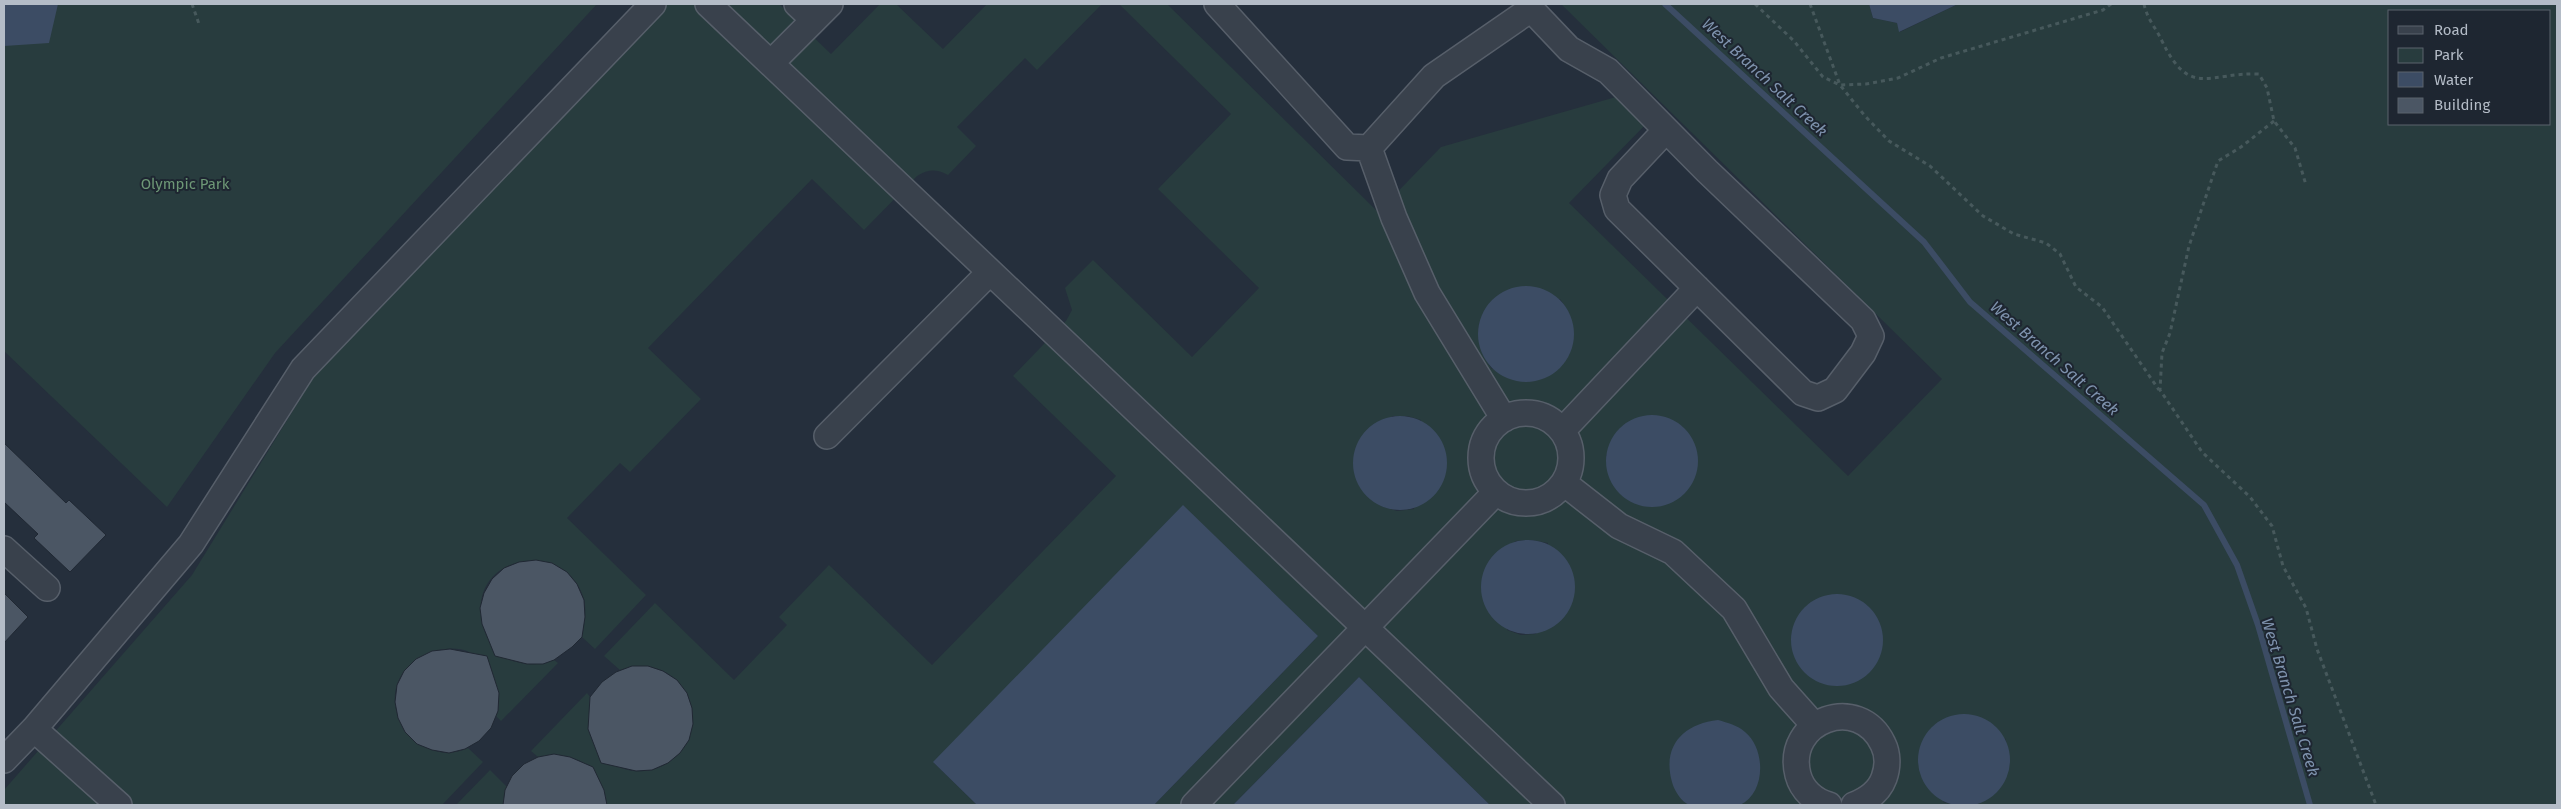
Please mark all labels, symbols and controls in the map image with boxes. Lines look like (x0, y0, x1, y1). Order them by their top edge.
legend (2388, 10, 2551, 125)
water label: West Branch Salt Creek (1698, 14, 1832, 141)
text: Road (2434, 21, 2469, 39)
text: Park (2434, 46, 2464, 64)
text: Water (2434, 71, 2473, 89)
text: Building (2434, 96, 2490, 114)
park label: Olympic Park (141, 175, 230, 193)
water label: West Branch Salt Creek (1986, 297, 2123, 420)
water label: West Branch Salt Creek (2257, 616, 2324, 779)

